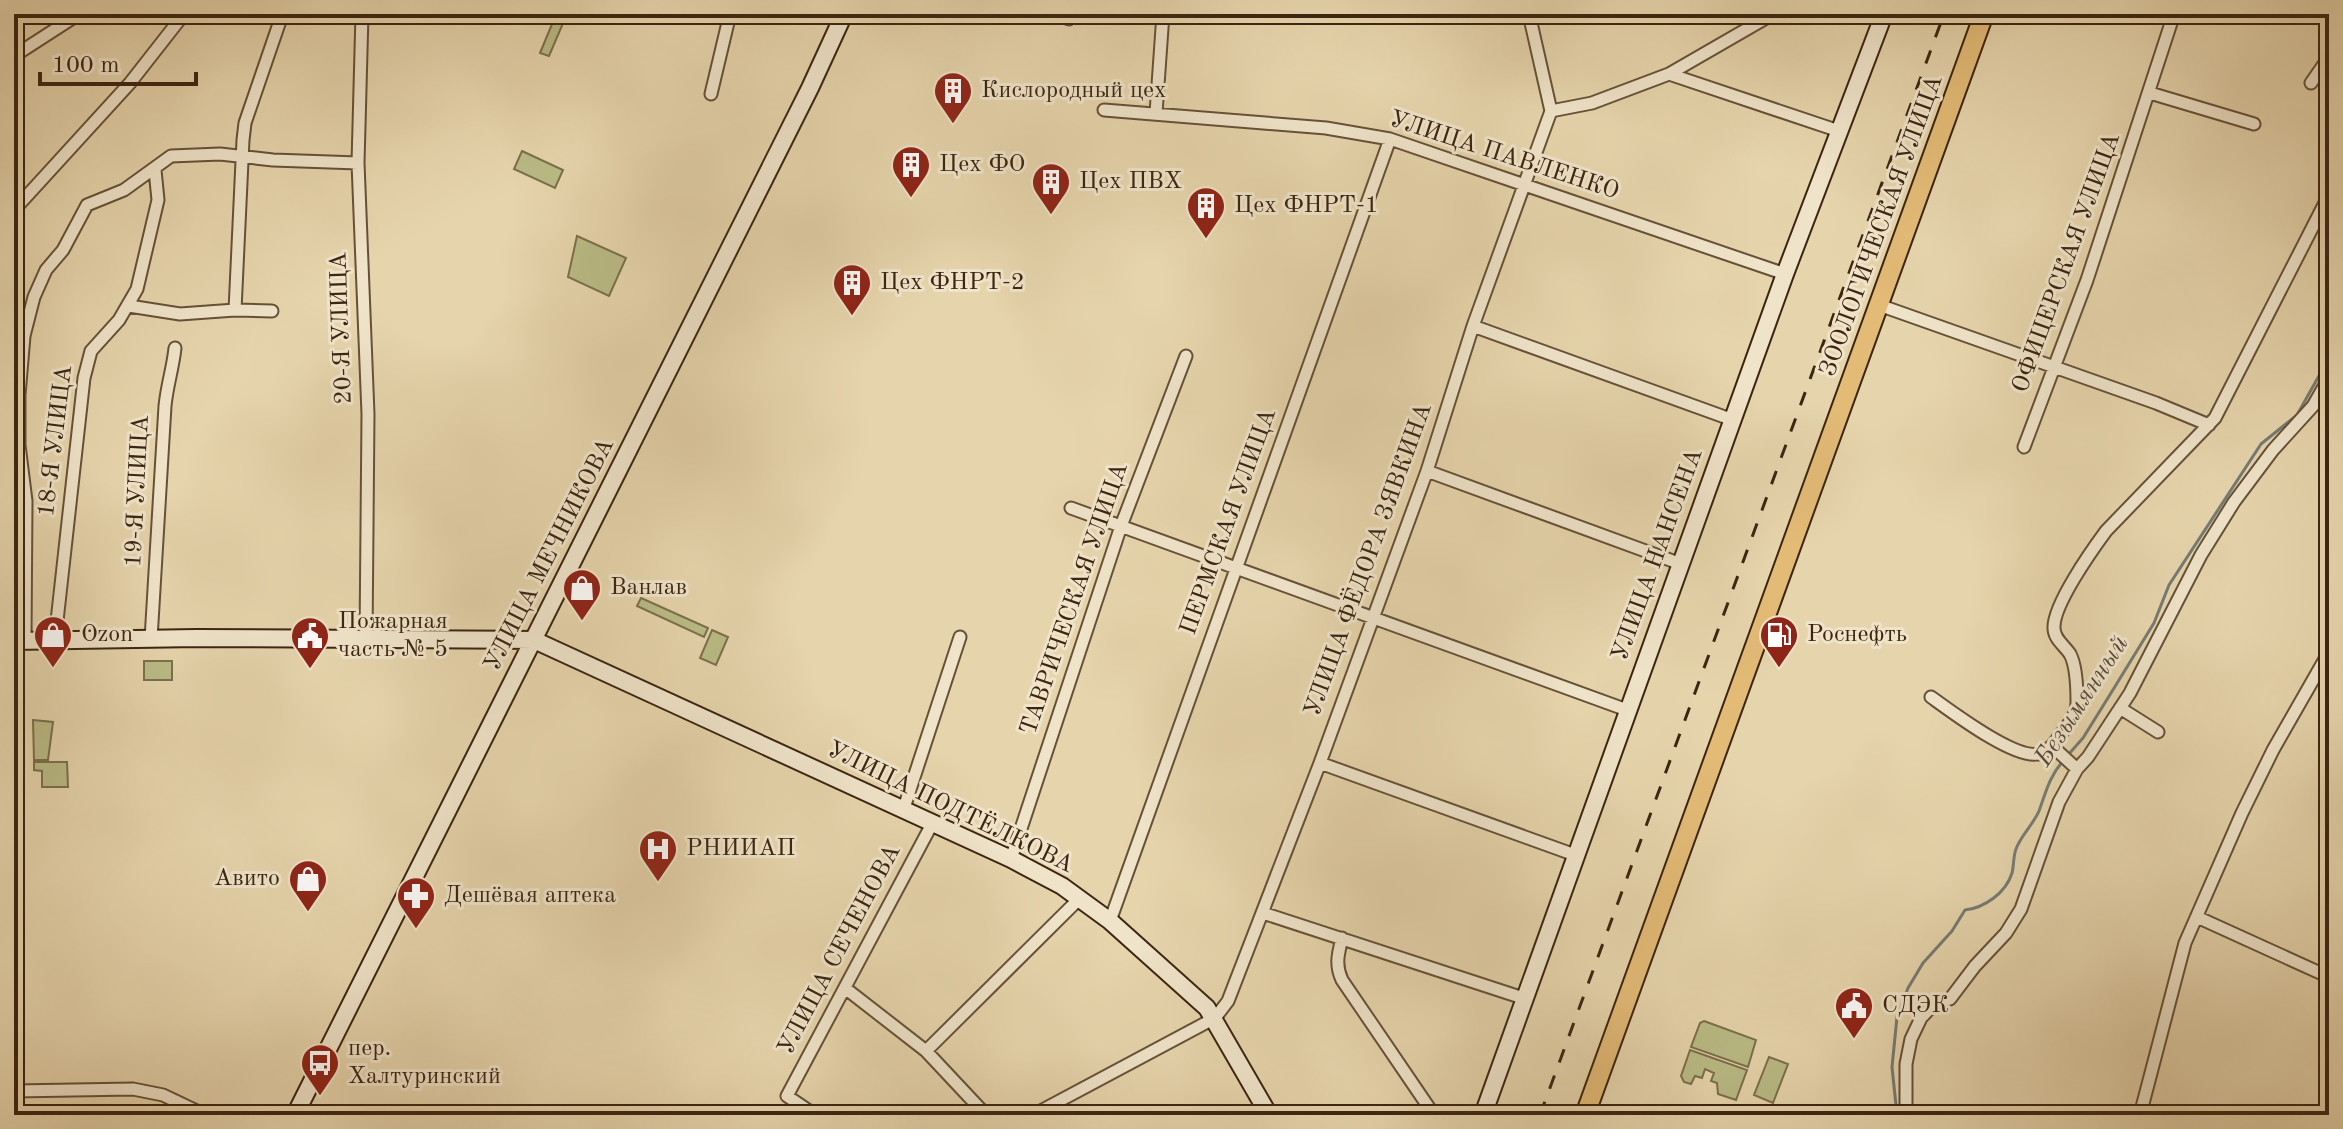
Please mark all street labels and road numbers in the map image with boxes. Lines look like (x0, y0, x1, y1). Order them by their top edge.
street label: ЗООЛОГИЧЕСКАЯ УЛИЦА (1816, 72, 1948, 380)
street label: УЛИЦА ПАВЛЕНКО (1386, 107, 1622, 205)
street label: ОФИЦЕРСКАЯ УЛИЦА (2009, 130, 2125, 396)
street label: 20-Я УЛИЦА (327, 251, 357, 405)
street label: 18-Я УЛИЦА (35, 364, 77, 518)
street label: УЛИЦА ФЁДОРА ЗЯВКИНА (1298, 399, 1437, 720)
street label: ПЕРМСКАЯ УЛИЦА (1177, 406, 1281, 638)
street label: 19-Я УЛИЦА (122, 414, 154, 568)
street label: УЛИЦА МЕЧНИКОВА (481, 435, 619, 675)
street label: УЛИЦА НАНСЕНА (1608, 446, 1708, 664)
street label: ТАВРИЧЕСКАЯ УЛИЦА (1017, 460, 1133, 738)
street label: УЛИЦА ПОДТЁЛКОВА (823, 735, 1078, 878)
street label: УЛИЦА СЕЧЕНОВА (774, 841, 906, 1059)

